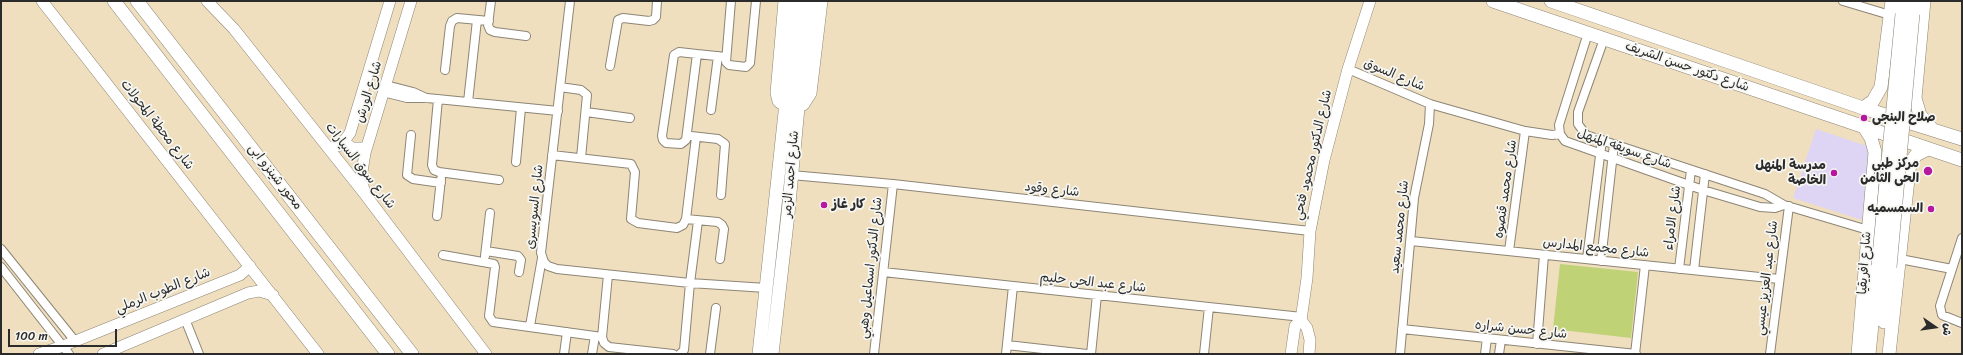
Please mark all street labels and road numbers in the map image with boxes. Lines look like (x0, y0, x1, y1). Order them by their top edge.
street label: شارع دكتور حسن الشريف (1623, 38, 1751, 96)
street label: شارع السوق (1361, 55, 1427, 95)
street label: شارع الورش (352, 59, 386, 125)
street label: شارع محطة المحولات (117, 77, 197, 173)
street label: شارع الدكتور محمود فتحي (1290, 88, 1336, 222)
street label: شارع سوق السيارات (322, 120, 398, 212)
street label: شارع سويقه المنهل (1575, 126, 1673, 172)
street label: شارع احمد الزمر (779, 130, 803, 218)
street label: شارع محمد قنصوه (1491, 139, 1521, 239)
street label: محور شينزو ابى (245, 141, 305, 213)
street label: شارع السويسرى (523, 164, 547, 250)
street label: شارع وقود (1024, 179, 1080, 201)
street label: شارع محمد سعيد (1387, 180, 1413, 274)
street label: شارع الامراء (1661, 185, 1685, 251)
street label: شارع الدكتور اسماعيل وهبي (856, 196, 886, 340)
street label: شارع عبد العزيز عيسي (1752, 220, 1782, 336)
street label: شارع افريقيا (1855, 231, 1875, 295)
street label: شارع مجمع المدارس (1542, 235, 1650, 261)
street label: شارع الطوب الرملي (113, 265, 213, 317)
street label: شارع عبد الحى حليم (1039, 270, 1147, 296)
street label: شارع حسن شراره (1474, 317, 1568, 343)

